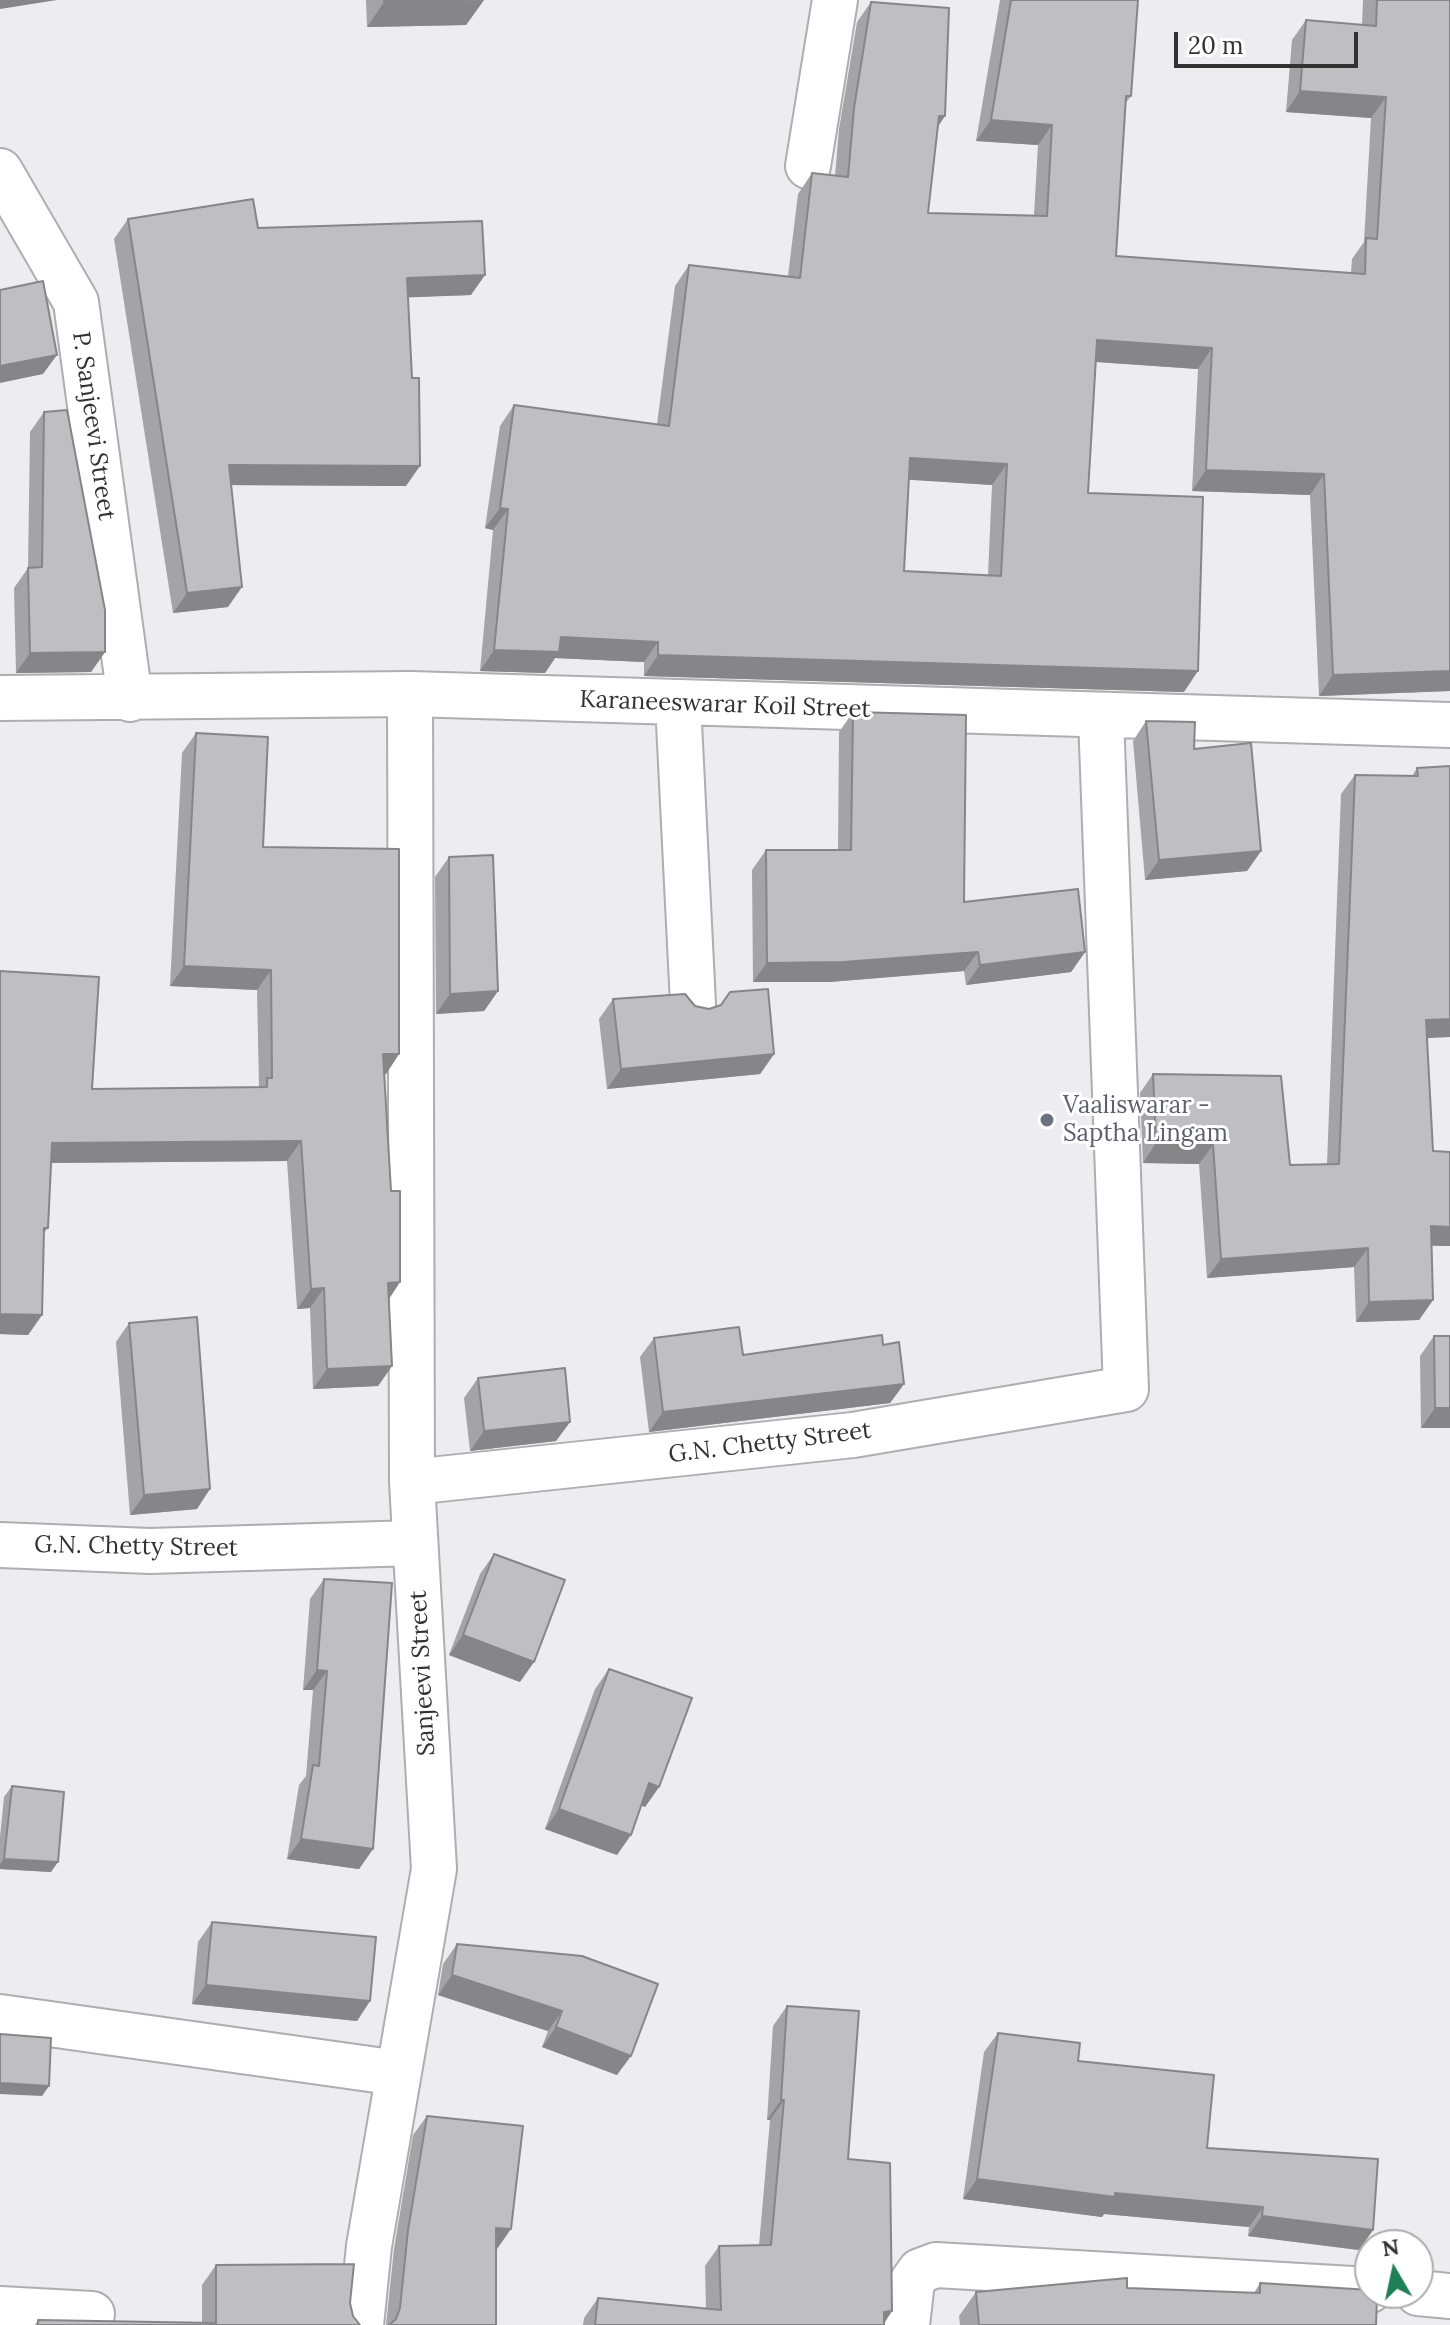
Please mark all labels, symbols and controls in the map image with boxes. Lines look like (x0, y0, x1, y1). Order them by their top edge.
scale bar (1178, 16, 1362, 66)
text: 20 m (1188, 30, 1244, 61)
street label: P. Sanjeevi Street (65, 330, 121, 522)
street label: Karaneeswarar Koil Street (579, 686, 871, 724)
place label: Vaaliswarar - Saptha Lingam (1063, 1092, 1228, 1148)
marker: Vaaliswarar - Saptha Lingam (1038, 1111, 1056, 1129)
street label: G.N. Chetty Street (667, 1416, 873, 1470)
street label: G.N. Chetty Street (34, 1531, 238, 1563)
street label: Sanjeevi Street (404, 1590, 442, 1756)
north arrow (1354, 2229, 1434, 2309)
text: N (1380, 2232, 1401, 2262)

